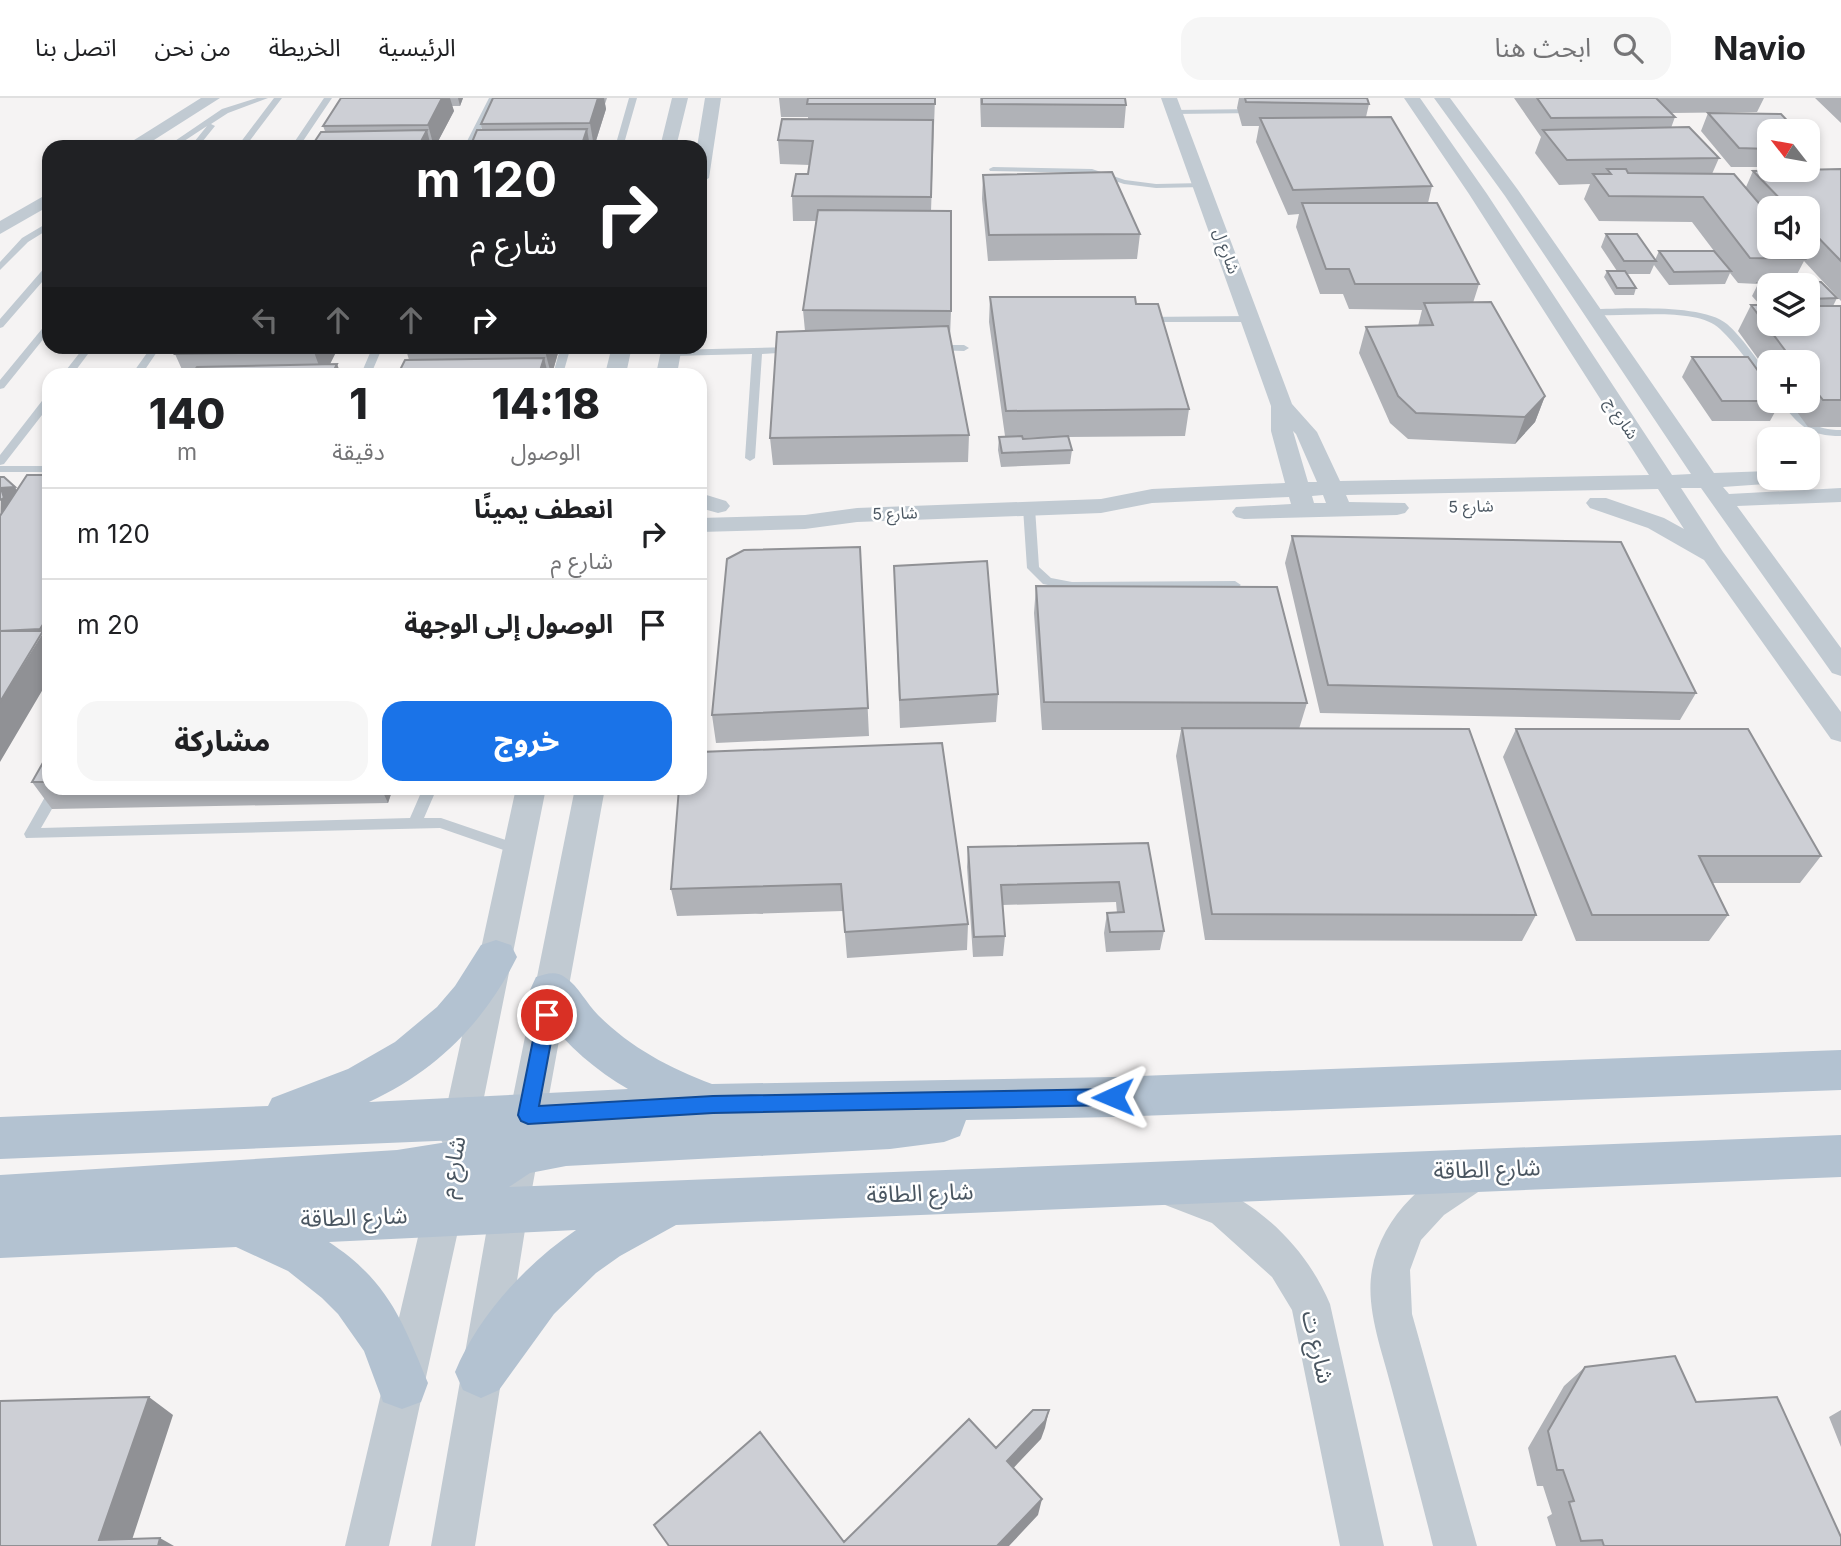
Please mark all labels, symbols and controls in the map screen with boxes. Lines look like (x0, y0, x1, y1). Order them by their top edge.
search box (1181, 17, 1671, 80)
text: Navio (1713, 28, 1806, 68)
icon: search (1609, 29, 1647, 67)
text: ابحث هنا (1494, 32, 1591, 63)
text: اتصل بنا (35, 33, 117, 62)
text: من نحن (155, 33, 231, 62)
text: الخريطة (269, 33, 341, 62)
text: الرئيسية (379, 33, 456, 62)
north arrow (1757, 119, 1820, 182)
map controls (1757, 119, 1820, 490)
text: 120 m (416, 150, 557, 209)
icon: right (581, 168, 672, 259)
button: sound (1757, 196, 1820, 259)
text: شارع م (470, 223, 557, 262)
street label: شارع ل (1207, 226, 1244, 277)
button: layers (1757, 273, 1820, 336)
icon: left (246, 301, 284, 339)
icon: ahead (319, 301, 357, 339)
icon: ahead (392, 301, 430, 339)
icon: right (465, 301, 503, 339)
button: + (1757, 350, 1820, 413)
text: 1 (349, 378, 368, 429)
text: 14:18 (491, 378, 600, 429)
text: 140 (149, 388, 225, 439)
street label: شارع ج (1599, 393, 1643, 444)
button: − (1757, 427, 1820, 490)
text: m (177, 438, 197, 466)
text: دقيقة (332, 438, 385, 466)
text: الوصول (511, 438, 581, 466)
text: انعطف يمينًا (474, 493, 613, 524)
street label: شارع 5 (1448, 495, 1494, 520)
street label: شارع 5 (872, 502, 918, 527)
icon: right (634, 515, 672, 553)
text: 120 m (77, 518, 150, 549)
text: شارع م (551, 547, 613, 575)
icon: arrive (634, 606, 672, 644)
text: الوصول إلى الوجهة (404, 608, 613, 639)
text: 20 m (77, 609, 139, 640)
button: مشاركة (77, 701, 368, 781)
button: خروج (382, 701, 672, 781)
pin (517, 985, 577, 1045)
icon: arrive (528, 996, 566, 1034)
position arrow (1076, 1060, 1150, 1134)
street label: شارع م (432, 1134, 476, 1201)
street label: شارع الطاقة (1433, 1153, 1541, 1188)
street label: شارع الطاقة (866, 1177, 974, 1212)
street label: شارع الطاقة (300, 1201, 408, 1236)
street label: شارع ت (1293, 1308, 1340, 1387)

